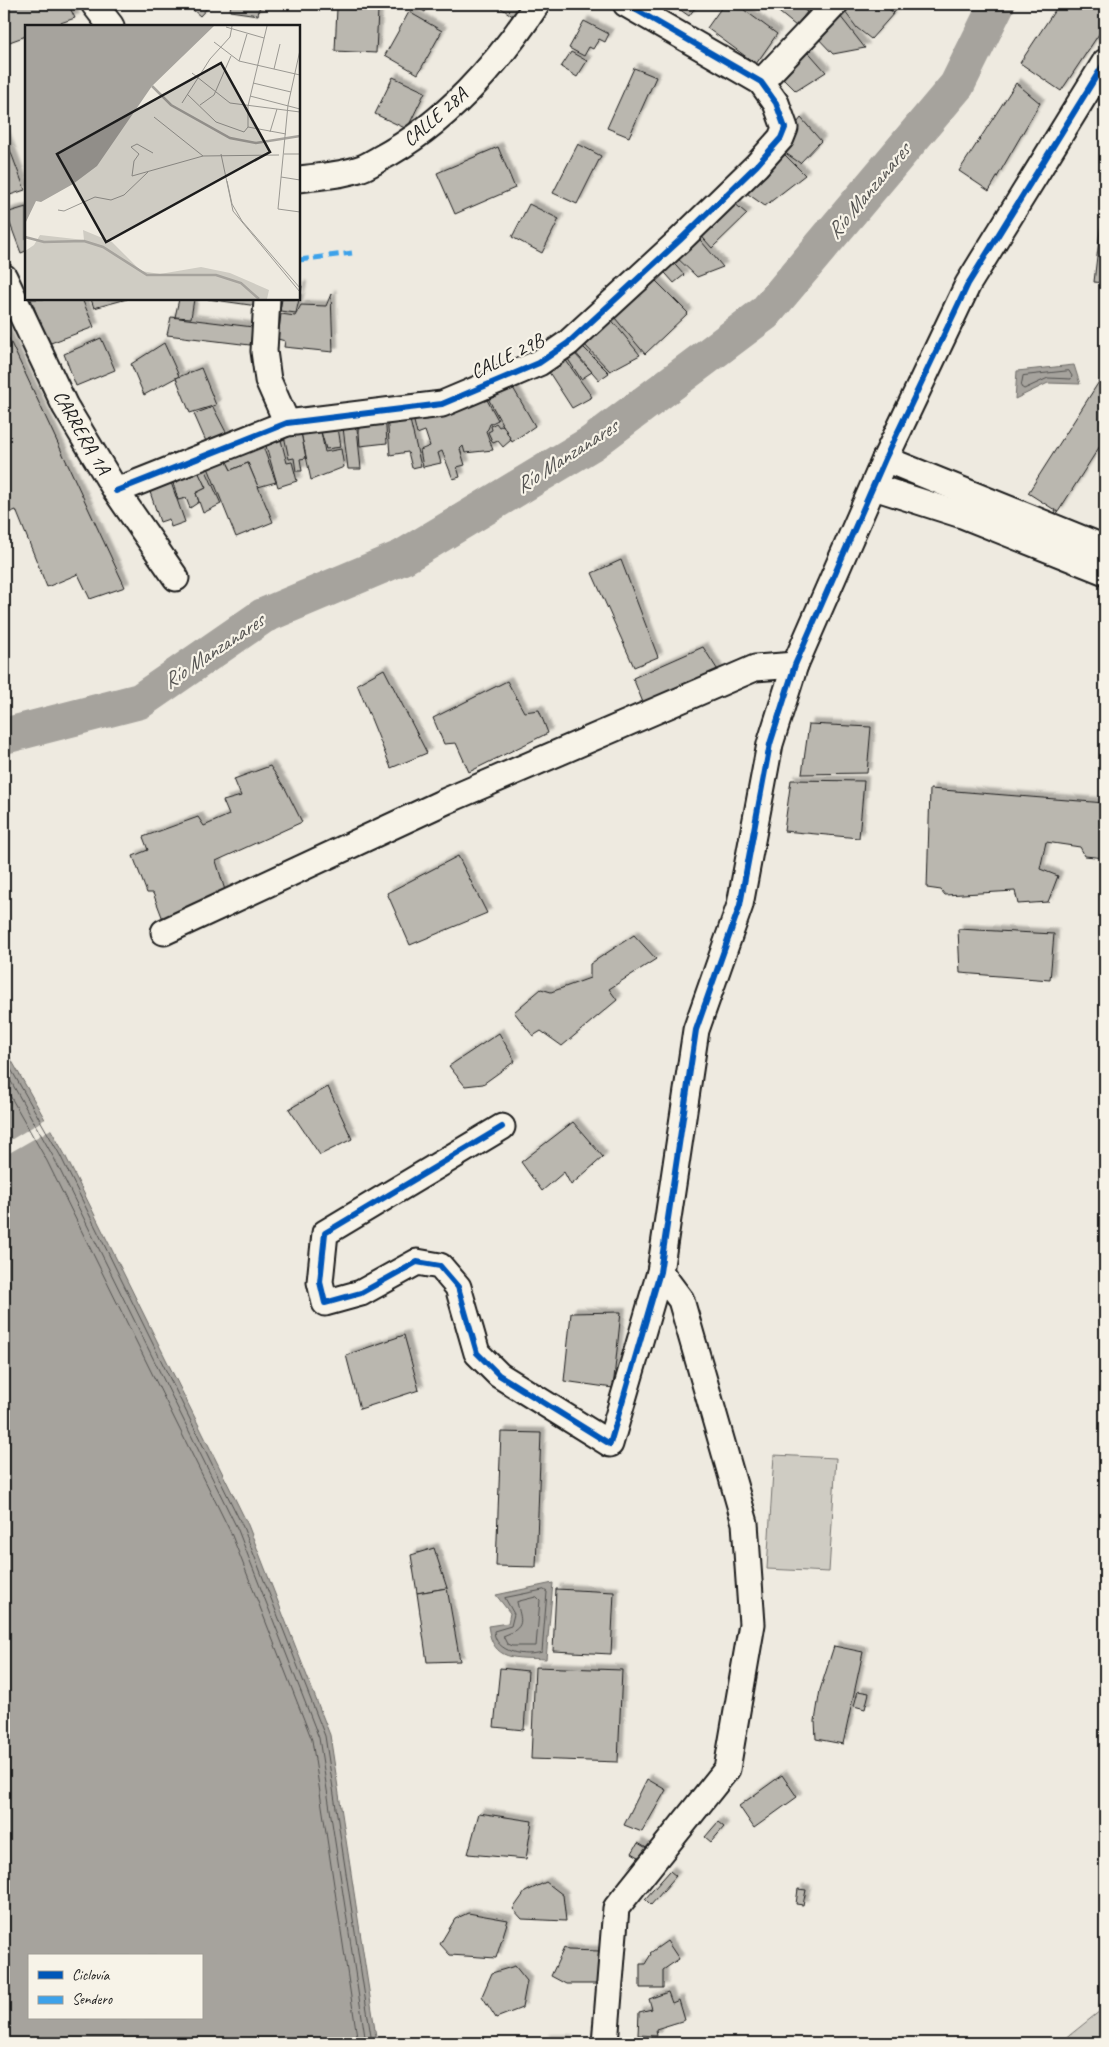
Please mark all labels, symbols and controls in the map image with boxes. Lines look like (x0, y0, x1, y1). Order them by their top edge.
inset map (25, 25, 300, 300)
street label: CALLE 28A (398, 81, 473, 152)
water label: Río Manzanares (821, 135, 918, 244)
street label: CALLE 29B (467, 327, 549, 384)
street label: CARRERA 1A (48, 385, 117, 479)
water label: Río Manzanares (510, 411, 625, 499)
water label: Río Manzanares (158, 606, 272, 694)
legend (28, 1954, 202, 2020)
text: Ciclovía (72, 1966, 111, 1985)
text: Sendero (72, 1990, 113, 2009)

